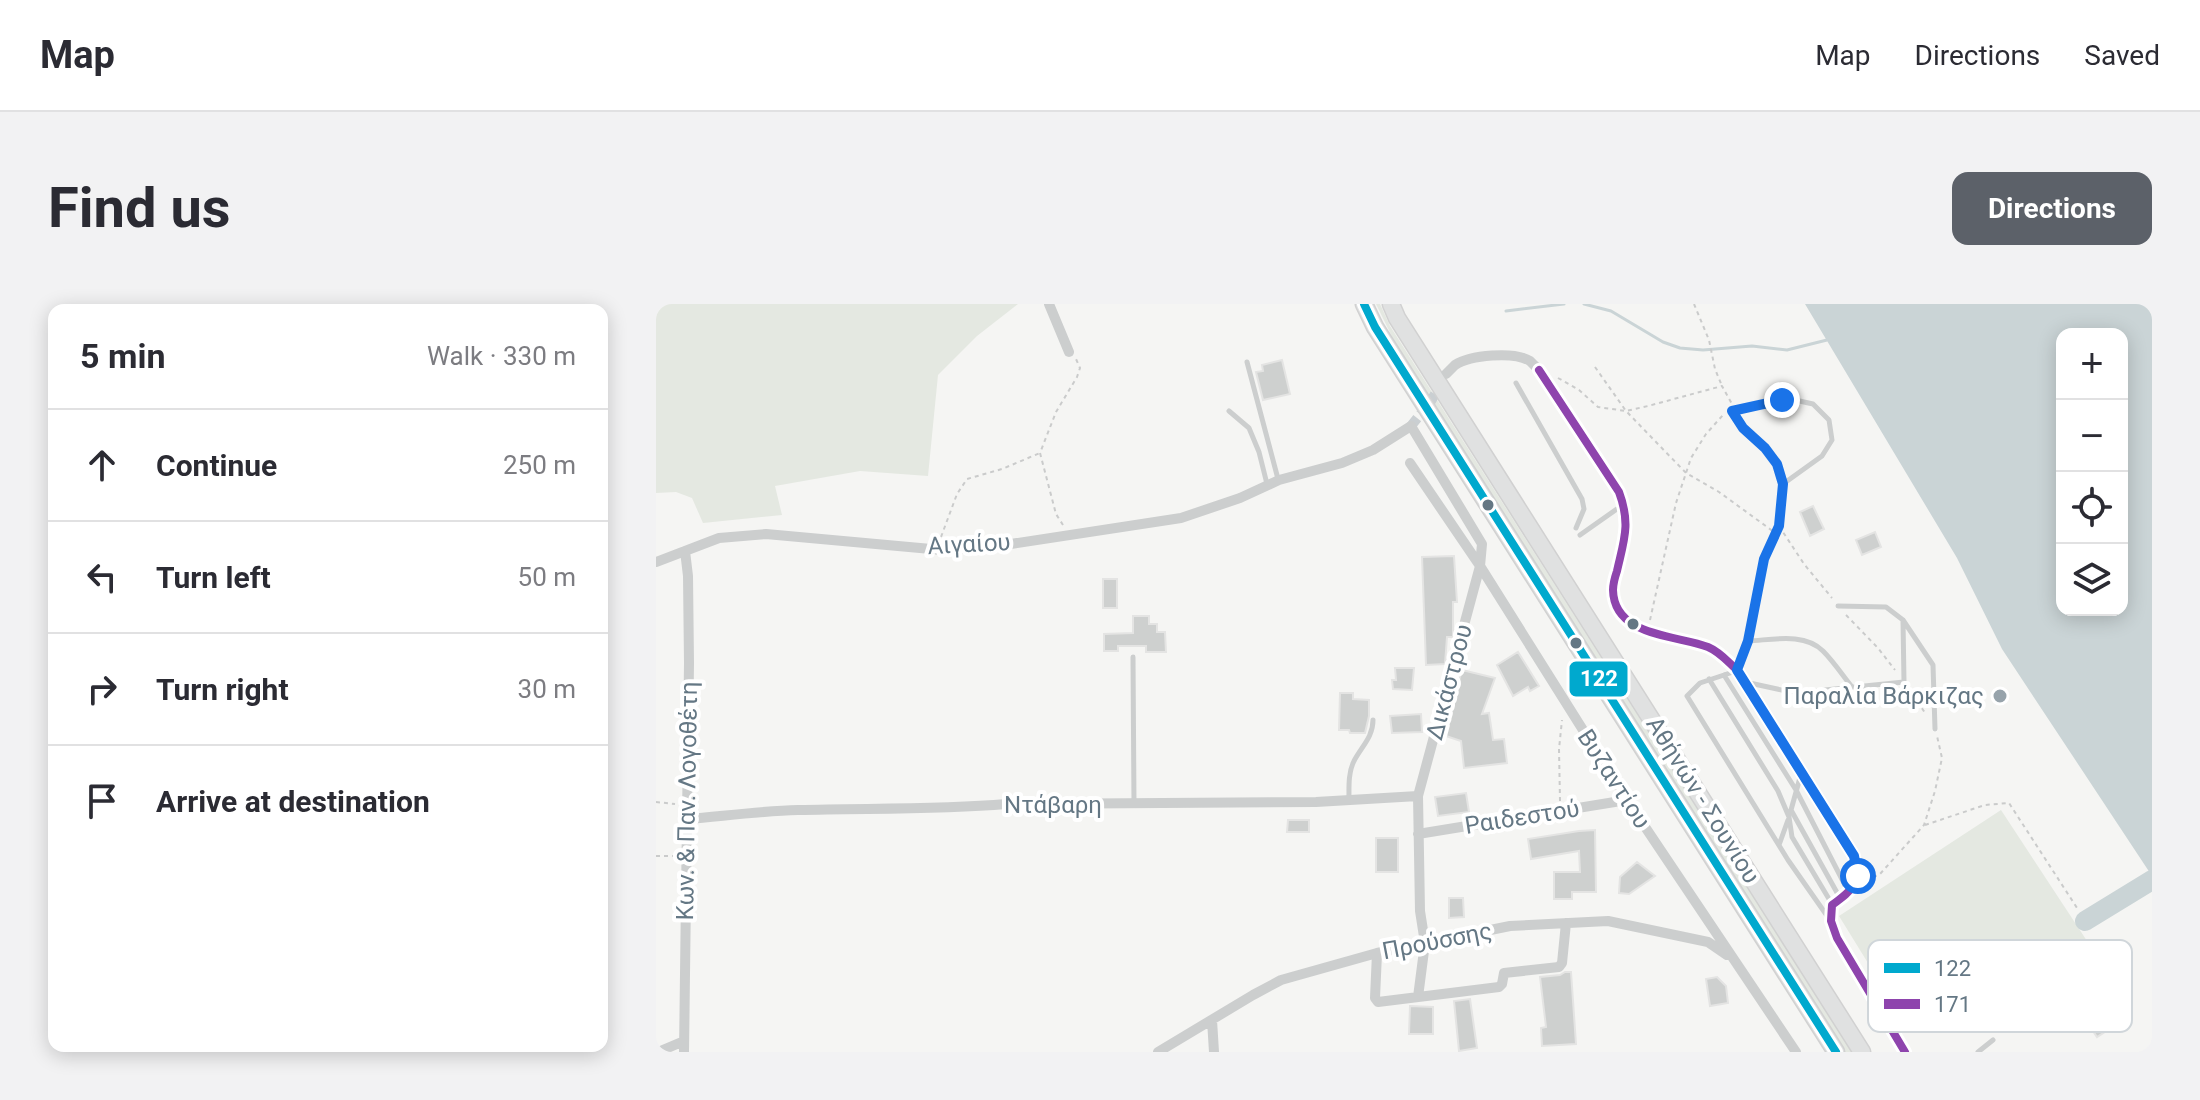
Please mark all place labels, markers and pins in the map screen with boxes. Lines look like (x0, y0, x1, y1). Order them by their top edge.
unlabelled marker (1480, 497, 1496, 513)
unlabelled marker (1625, 616, 1641, 632)
unlabelled marker (1568, 635, 1584, 651)
place label: Παραλία Βάρκιζας (1784, 682, 1984, 710)
marker: Παραλία Βάρκιζας (1991, 687, 2009, 705)

